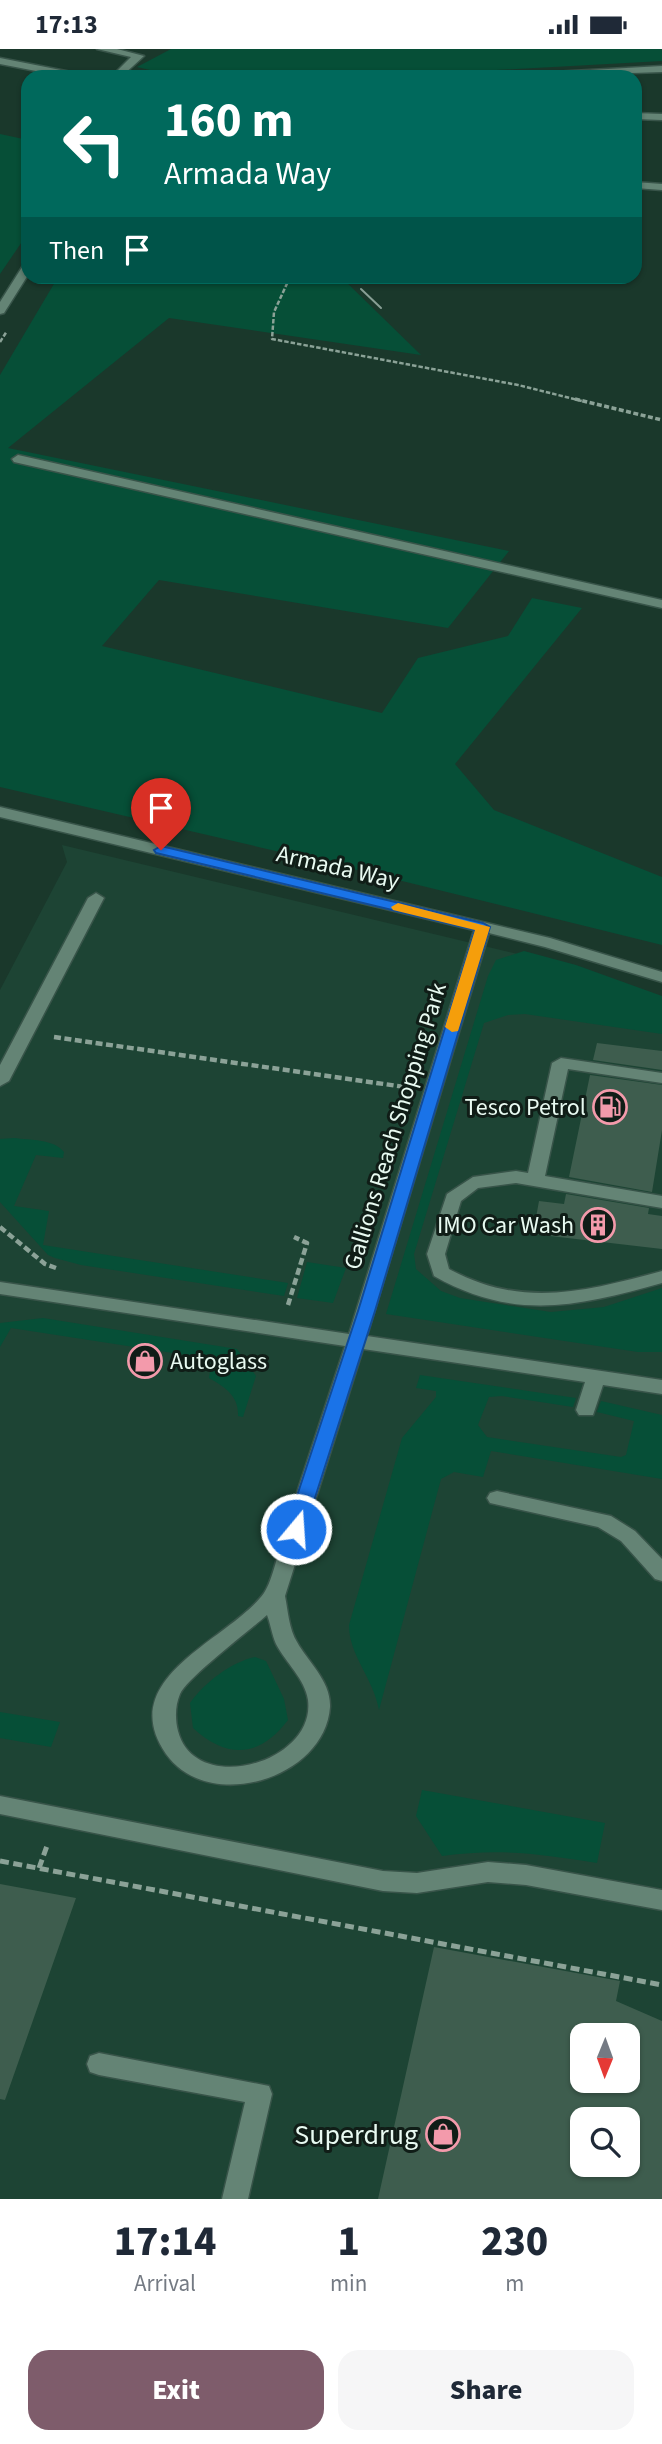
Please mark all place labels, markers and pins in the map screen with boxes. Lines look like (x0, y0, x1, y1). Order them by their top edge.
pin (131, 778, 191, 850)
fuel station icon: Tesco Petrol (591, 1088, 629, 1126)
place label: Tesco Petrol (465, 1090, 586, 1125)
building icon: IMO Car Wash (579, 1206, 617, 1244)
place label: IMO Car Wash (437, 1208, 574, 1243)
shop icon: Autoglass (126, 1342, 164, 1380)
place label: Autoglass (170, 1344, 267, 1379)
place label: Superdrug (294, 2115, 418, 2155)
shop icon: Superdrug (424, 2115, 462, 2153)

